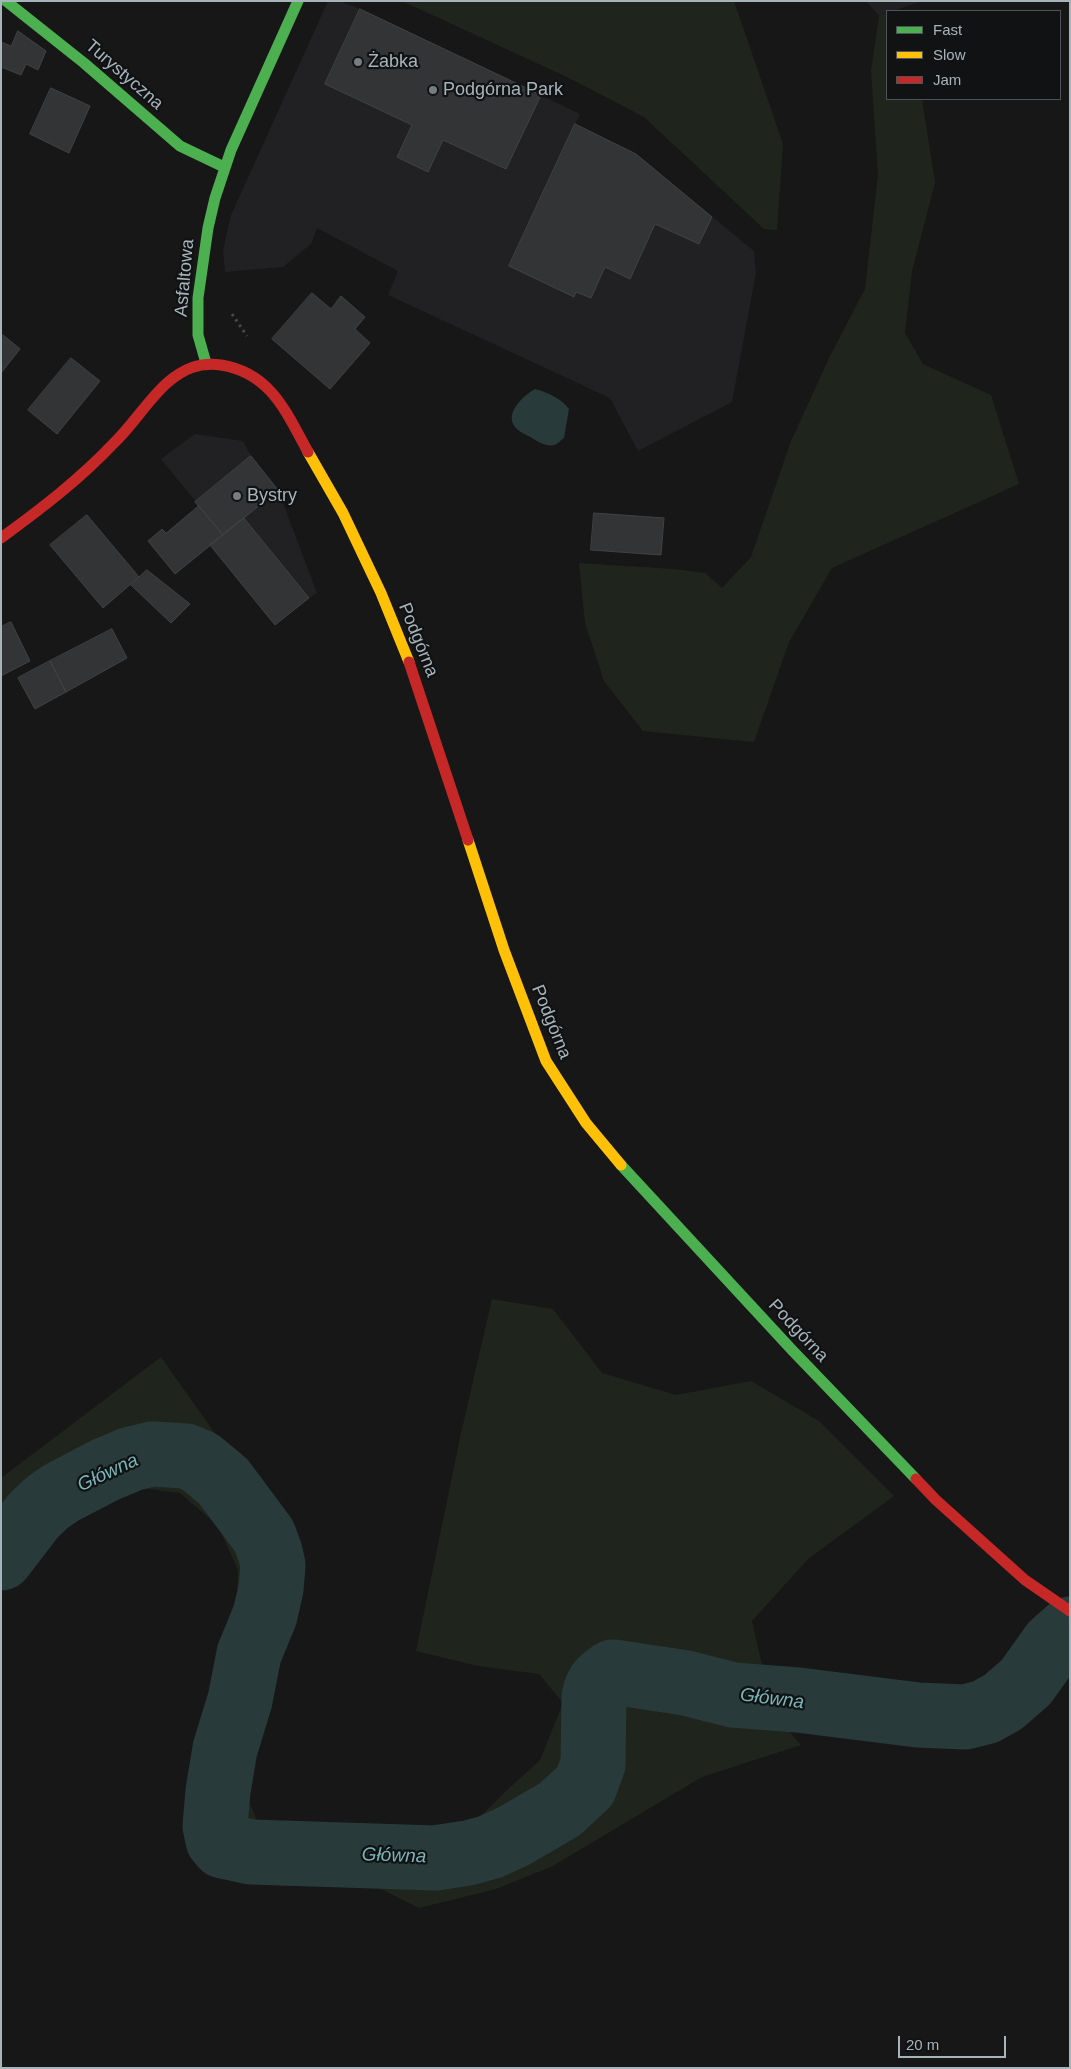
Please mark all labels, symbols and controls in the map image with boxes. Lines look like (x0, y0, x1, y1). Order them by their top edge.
legend (886, 10, 1061, 100)
text: Fast (933, 21, 962, 38)
street label: Turystyczna (81, 35, 167, 115)
text: Slow (933, 46, 966, 63)
place label: Żabka (368, 51, 418, 73)
marker: Żabka (352, 56, 364, 68)
text: Jam (933, 71, 961, 88)
place label: Podgórna Park (443, 79, 563, 101)
marker: Podgórna Park (427, 84, 439, 96)
street label: Asfaltowa (171, 238, 199, 318)
place label: Bystry (247, 485, 297, 507)
marker: Bystry (231, 490, 243, 502)
street label: Podgórna (393, 600, 443, 680)
street label: Podgórna (526, 982, 576, 1062)
street label: Podgórna (763, 1295, 833, 1367)
water label: Główna (74, 1449, 142, 1497)
water label: Główna (739, 1684, 805, 1714)
water label: Główna (361, 1843, 427, 1869)
scale bar (901, 2026, 1008, 2058)
text: 20 m (906, 2036, 939, 2053)

